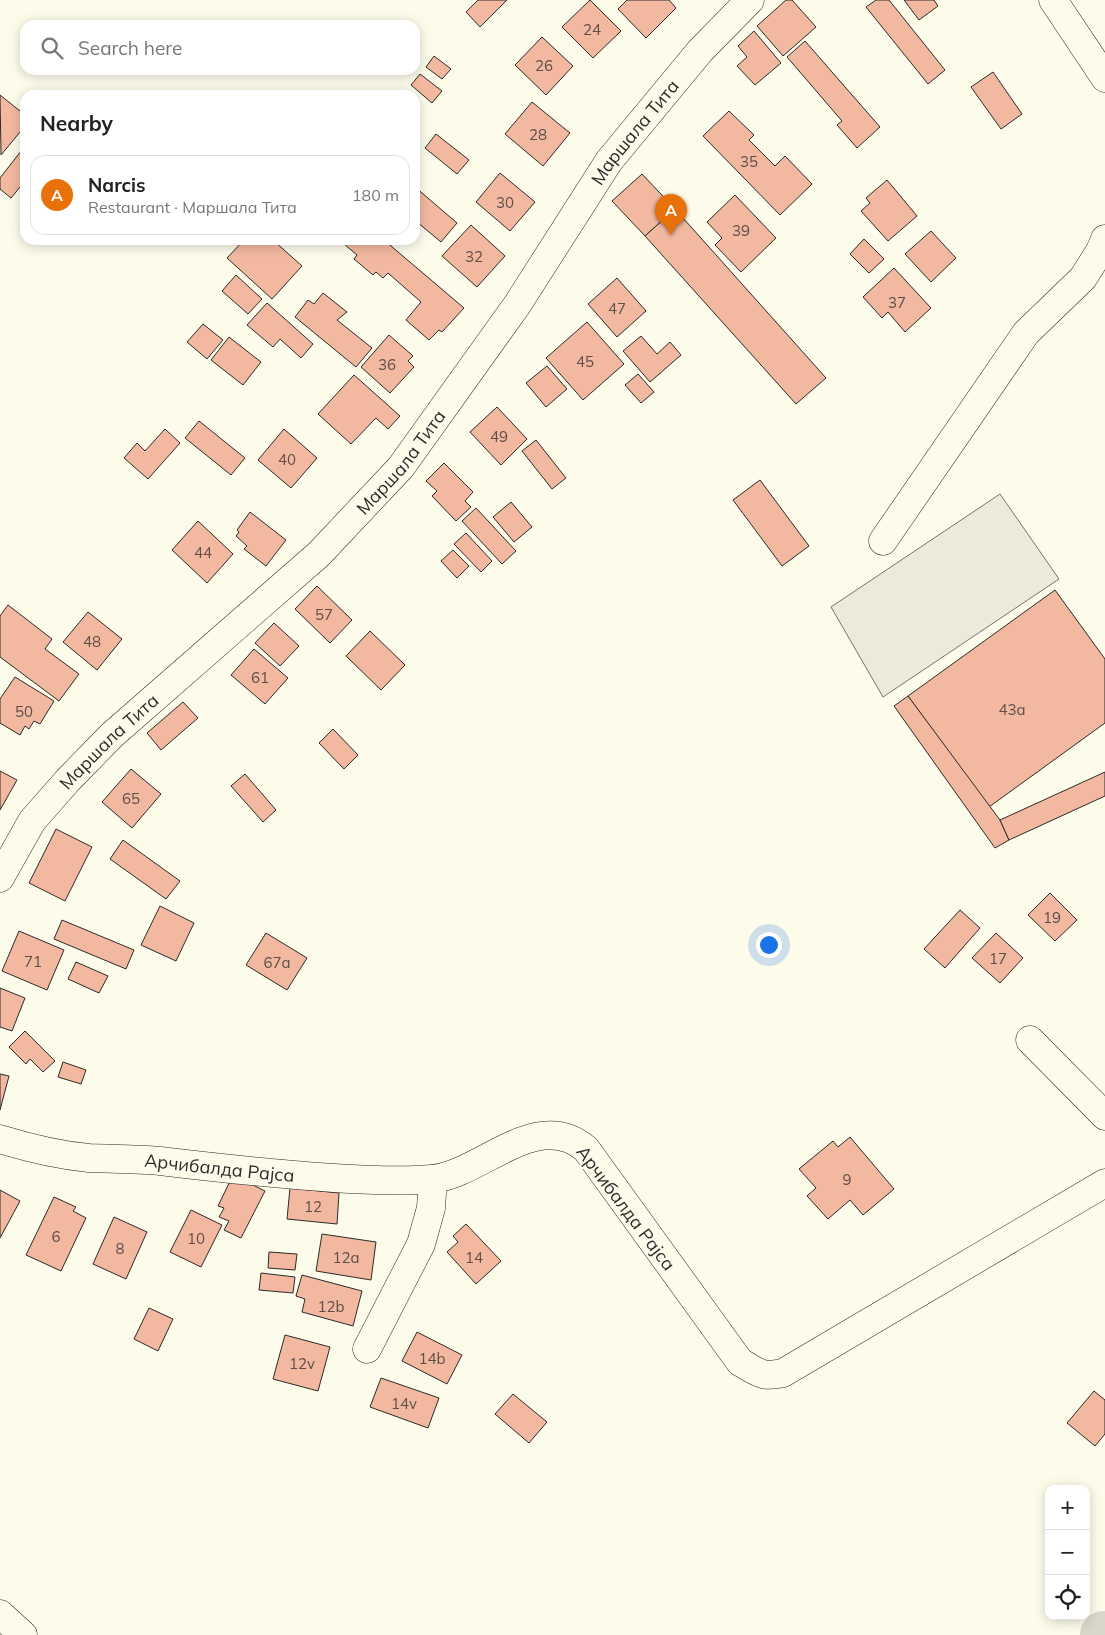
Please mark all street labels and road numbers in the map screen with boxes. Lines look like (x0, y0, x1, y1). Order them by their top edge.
street label: Маршала Тита (585, 74, 683, 189)
street label: Маршала Тита (351, 405, 450, 519)
street label: Маршала Тита (54, 688, 163, 794)
street label: Арчибалда Рајса (571, 1141, 681, 1275)
street label: Арчибалда Рајса (144, 1148, 295, 1186)

